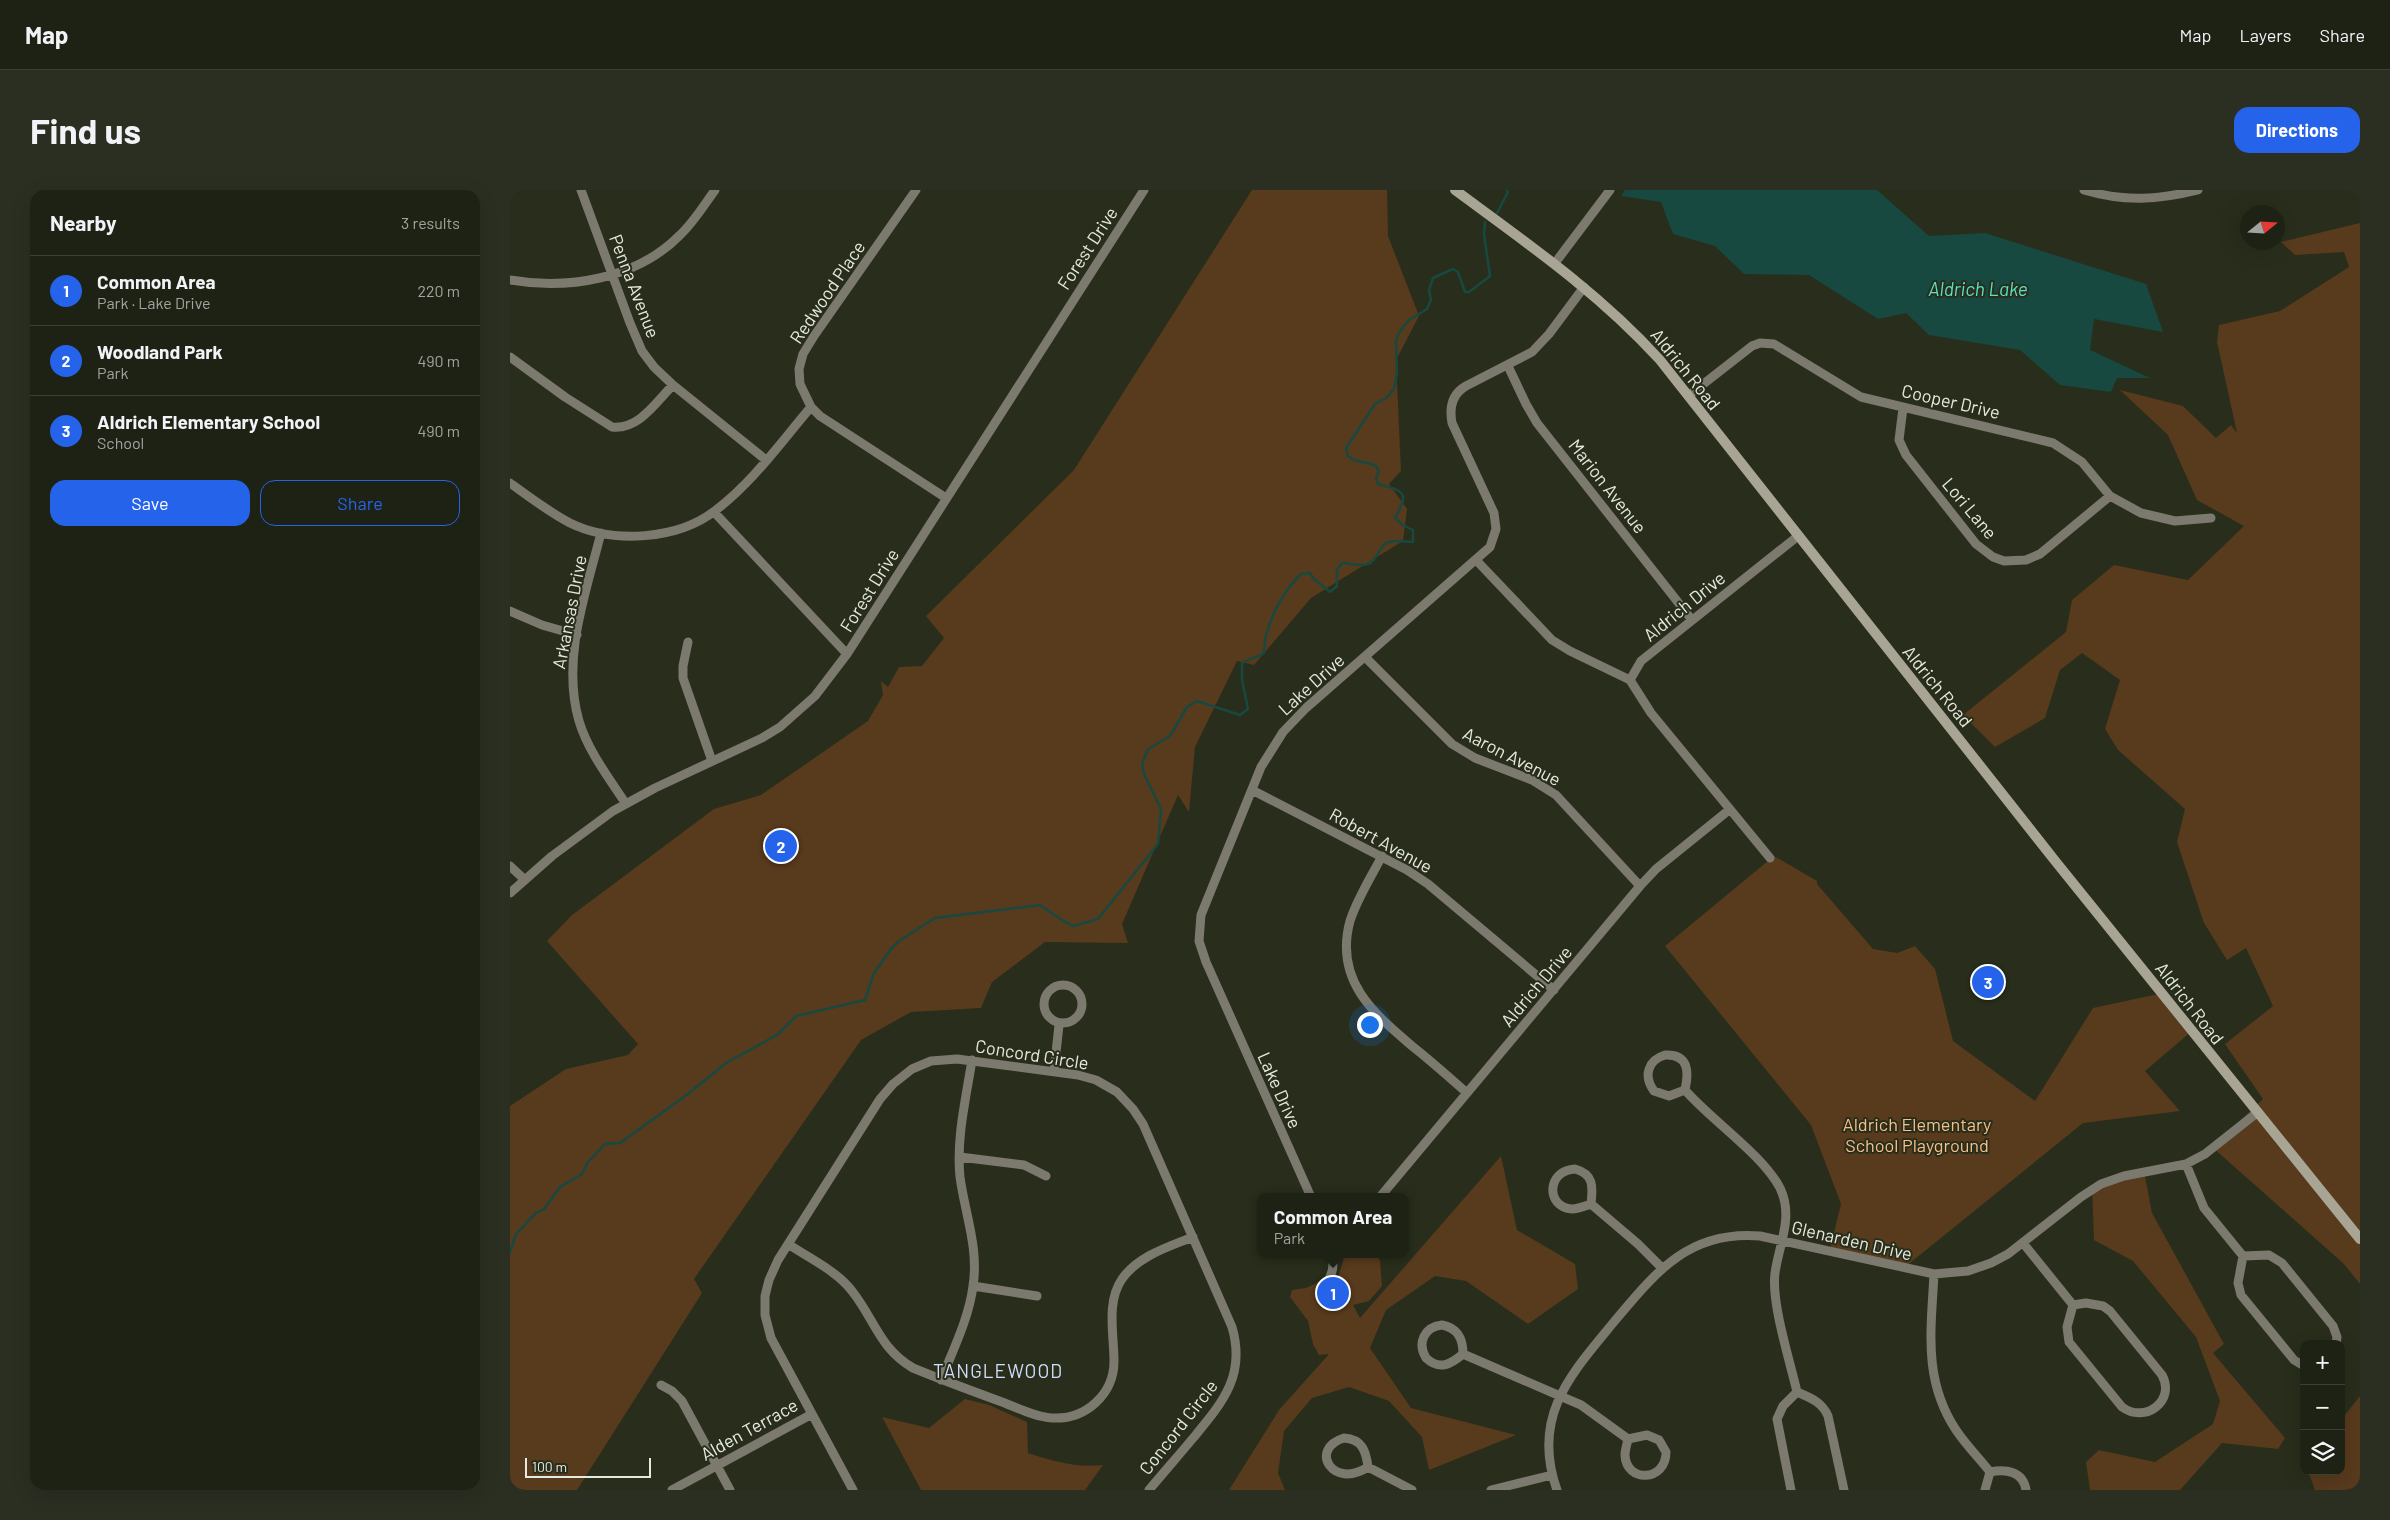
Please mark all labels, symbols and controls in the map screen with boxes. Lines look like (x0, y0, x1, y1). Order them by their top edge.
text: Map (25, 20, 68, 49)
text: Map (2179, 24, 2211, 46)
text: Layers (2239, 24, 2292, 46)
text: Share (2320, 24, 2365, 46)
button: Directions (2234, 107, 2360, 153)
text: Find us (30, 109, 141, 151)
street label: Forest Drive (1052, 203, 1122, 293)
north arrow (2240, 205, 2285, 250)
text: Nearby (50, 210, 116, 235)
text: 3 results (401, 213, 460, 232)
street label: Penna Avenue (605, 231, 665, 341)
street label: Redwood Place (785, 237, 869, 347)
text: Common Area (97, 270, 216, 293)
water label: Aldrich Lake (1928, 277, 2028, 300)
text: 1 (63, 281, 69, 300)
text: 220 m (417, 281, 460, 300)
text: Park · Lake Drive (97, 293, 211, 312)
street label: Aldrich Road (1646, 324, 1726, 414)
text: Woodland Park (97, 340, 223, 363)
text: 2 (62, 351, 70, 370)
text: 490 m (417, 351, 460, 370)
text: Park (97, 363, 128, 382)
street label: Cooper Drive (1900, 379, 2002, 423)
text: Aldrich Elementary School (97, 410, 320, 433)
text: 3 (62, 421, 70, 440)
text: 490 m (417, 421, 460, 440)
text: School (97, 433, 144, 452)
street label: Marion Avenue (1564, 434, 1652, 538)
street label: Lori Lane (1938, 473, 2002, 543)
button: Save (50, 480, 250, 526)
button: Share (260, 480, 460, 526)
street label: Forest Drive (835, 544, 903, 636)
street label: Arkansas Drive (547, 553, 591, 671)
street label: Aldrich Drive (1639, 566, 1729, 646)
street label: Aldrich Road (1898, 641, 1978, 731)
street label: Lake Drive (1273, 649, 1349, 719)
street label: Aaron Avenue (1459, 722, 1565, 790)
street label: Robert Avenue (1326, 803, 1436, 877)
pin: 2 (765, 827, 797, 865)
street label: Aldrich Drive (1496, 941, 1576, 1031)
street label: Aldrich Road (2151, 957, 2229, 1049)
pin: 3 (1972, 963, 2004, 1001)
your location (1357, 1012, 1383, 1038)
street label: Concord Circle (974, 1034, 1090, 1074)
street label: Lake Drive (1253, 1048, 1307, 1132)
park label: Aldrich Elementary School Playground (1843, 1113, 1991, 1156)
popup (1257, 1193, 1409, 1258)
text: Common Area (1274, 1205, 1392, 1228)
street label: Glenarden Drive (1790, 1215, 1914, 1265)
text: Park (1274, 1228, 1305, 1247)
pin: 1 (1317, 1274, 1349, 1312)
map controls (2300, 1340, 2345, 1475)
button: + (2300, 1340, 2345, 1385)
district label: TANGLEWOOD (933, 1359, 1063, 1382)
street label: Concord Circle (1134, 1375, 1222, 1479)
button: − (2300, 1385, 2345, 1430)
street label: Alden Terrace (697, 1393, 801, 1465)
button: layers (2300, 1430, 2345, 1475)
scale bar (525, 1455, 651, 1478)
text: 100 m (532, 1458, 567, 1475)

